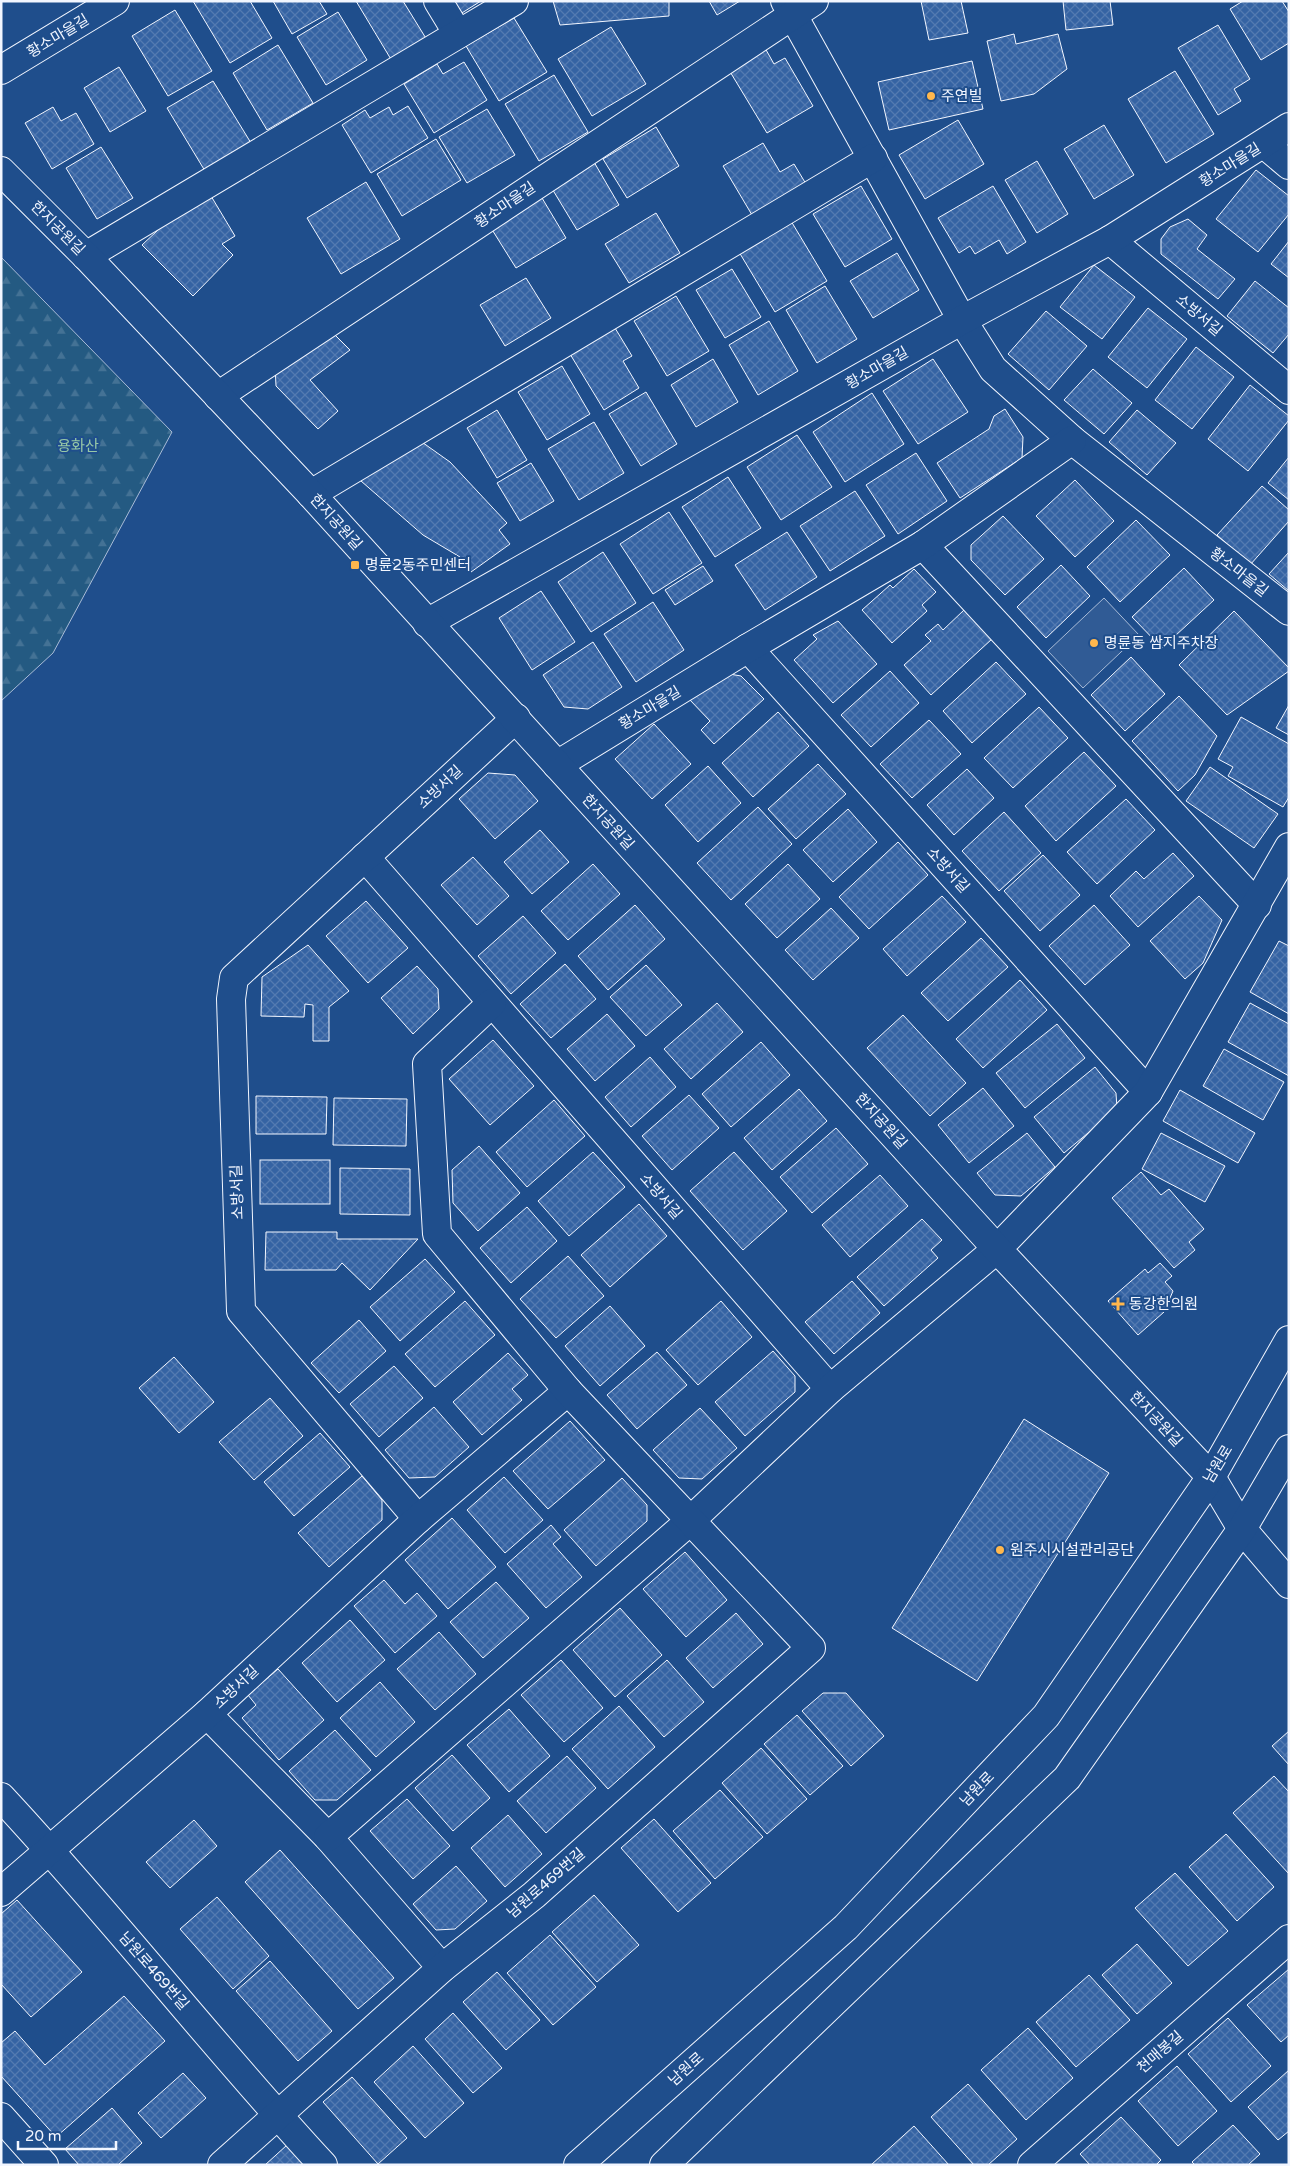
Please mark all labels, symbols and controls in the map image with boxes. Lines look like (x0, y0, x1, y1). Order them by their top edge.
street label: 황소마을길 (24, 11, 92, 61)
place label: 주연빌 (941, 87, 982, 105)
marker: 주연빌 (925, 90, 937, 102)
street label: 황소마을길 (1196, 139, 1264, 191)
street label: 황소마을길 (471, 178, 539, 232)
street label: 한지공원길 (27, 197, 89, 259)
street label: 소방서길 (1172, 290, 1226, 340)
street label: 황소마을길 (843, 343, 911, 393)
park label: 용화산 (57, 437, 99, 455)
street label: 한지공원길 (306, 490, 366, 554)
street label: 황소마을길 (1206, 544, 1272, 600)
place label: 명륜2동주민센터 (365, 556, 471, 574)
marker: 명륜2동주민센터 (349, 559, 361, 571)
place label: 명륜동 쌈지주차장 (1104, 634, 1219, 652)
marker: 명륜동 쌈지주차장 (1088, 637, 1100, 649)
street label: 황소마을길 (616, 683, 684, 733)
street label: 소방서길 (414, 762, 466, 812)
street label: 한지공원길 (578, 790, 638, 854)
street label: 소방서길 (923, 843, 973, 897)
street label: 한지공원길 (851, 1089, 911, 1153)
street label: 소방서길 (227, 1164, 247, 1220)
street label: 소방서길 (636, 1169, 686, 1223)
place label: 동강한의원 (1129, 1295, 1198, 1313)
marker: 동강한의원 (1111, 1297, 1125, 1311)
street label: 한지공원길 (1126, 1388, 1186, 1450)
street label: 남원로 (1200, 1442, 1236, 1486)
place label: 원주시시설관리공단 (1010, 1541, 1134, 1559)
marker: 원주시시설관리공단 (994, 1544, 1006, 1556)
street label: 소방서길 (210, 1662, 262, 1712)
street label: 남원로 (956, 1768, 998, 1810)
street label: 남원로469번길 (503, 1844, 589, 1922)
street label: 남원로469번길 (115, 1928, 193, 2014)
street label: 천매봉길 (1133, 2027, 1187, 2077)
street label: 남원로 (665, 2048, 707, 2090)
scale bar (18, 2118, 115, 2150)
text: 20 m (25, 2127, 62, 2145)

